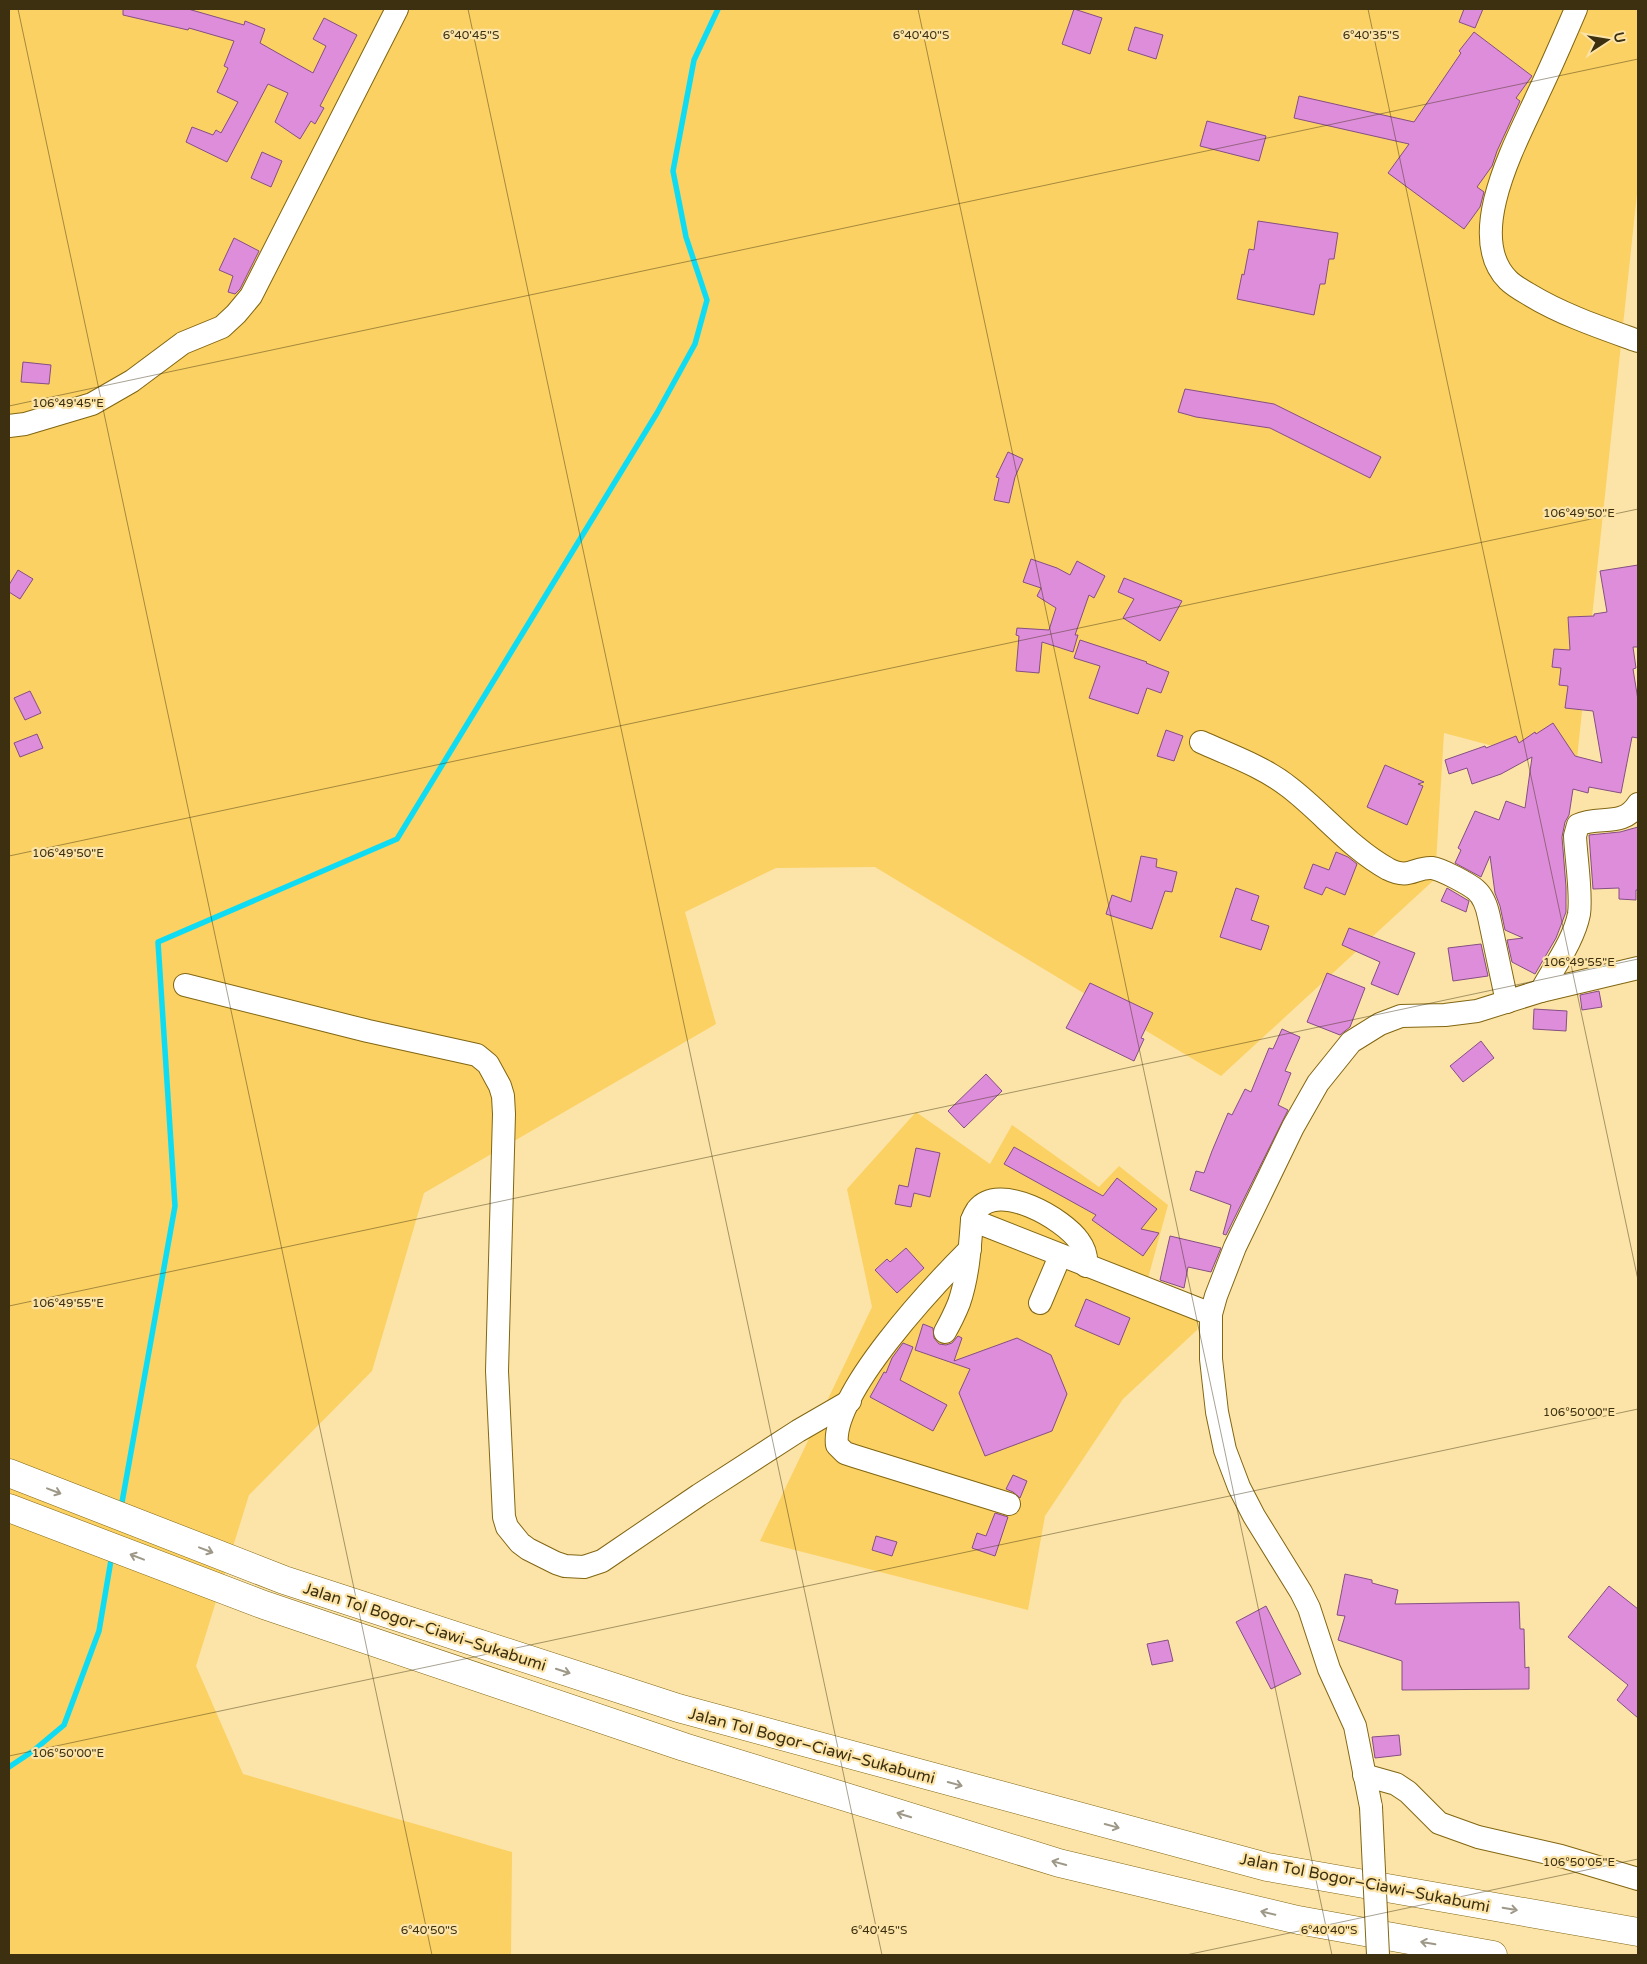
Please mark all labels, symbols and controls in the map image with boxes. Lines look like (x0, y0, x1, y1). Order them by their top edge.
north arrow (1582, 15, 1632, 65)
text: 6°40'45"S (443, 28, 499, 42)
text: 6°40'40"S (893, 28, 949, 42)
text: 6°40'35"S (1343, 28, 1399, 42)
text: U (1610, 30, 1629, 44)
text: 106°49'45"E (32, 396, 104, 410)
text: 106°49'50"E (1543, 506, 1615, 520)
text: 106°49'50"E (32, 846, 104, 860)
text: 106°49'55"E (1543, 955, 1615, 969)
text: 106°49'55"E (32, 1296, 104, 1310)
text: 106°50'00"E (1543, 1405, 1616, 1419)
one-way arrow (46, 1487, 61, 1496)
one-way arrow (197, 1546, 213, 1555)
one-way arrow (129, 1552, 145, 1561)
street label: Jalan Tol Bogor–Ciawi–Sukabumi (301, 1578, 549, 1676)
one-way arrow (555, 1667, 571, 1677)
street label: Jalan Tol Bogor–Ciawi–Sukabumi (686, 1703, 937, 1789)
text: 106°50'00"E (32, 1746, 105, 1760)
one-way arrow (947, 1779, 963, 1789)
one-way arrow (896, 1810, 912, 1820)
one-way arrow (1104, 1822, 1120, 1831)
street label: Jalan Tol Bogor–Ciawi–Sukabumi (1238, 1849, 1492, 1917)
text: 106°50'05"E (1543, 1855, 1616, 1869)
one-way arrow (1052, 1858, 1068, 1867)
one-way arrow (1502, 1905, 1518, 1915)
one-way arrow (1261, 1908, 1277, 1917)
text: 6°40'50"S (401, 1923, 457, 1937)
text: 6°40'45"S (851, 1923, 907, 1937)
text: 6°40'40"S (1301, 1923, 1357, 1937)
one-way arrow (1420, 1938, 1436, 1948)

